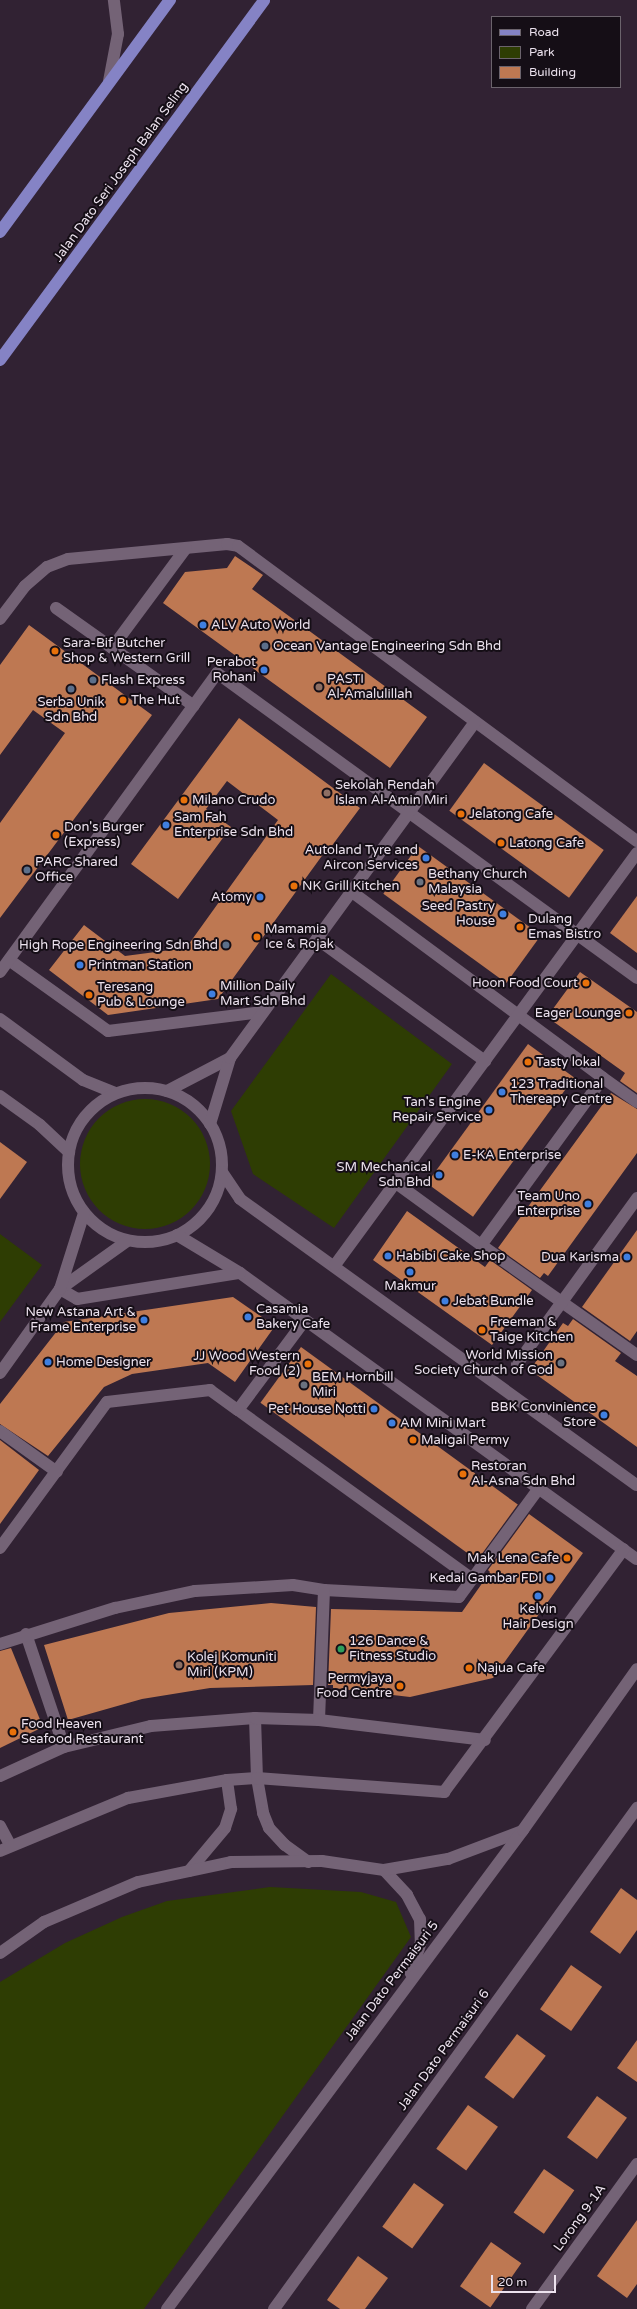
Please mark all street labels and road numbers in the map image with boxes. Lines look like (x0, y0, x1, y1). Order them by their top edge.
street label: Jalan Dato Seri Joseph Balan Seling (51, 79, 191, 265)
street label: Jalan Dato Permaisuri 5 (342, 1918, 442, 2044)
street label: Jalan Dato Permaisuri 6 (395, 1987, 493, 2113)
street label: Lorong 9-1A (550, 2181, 610, 2255)

